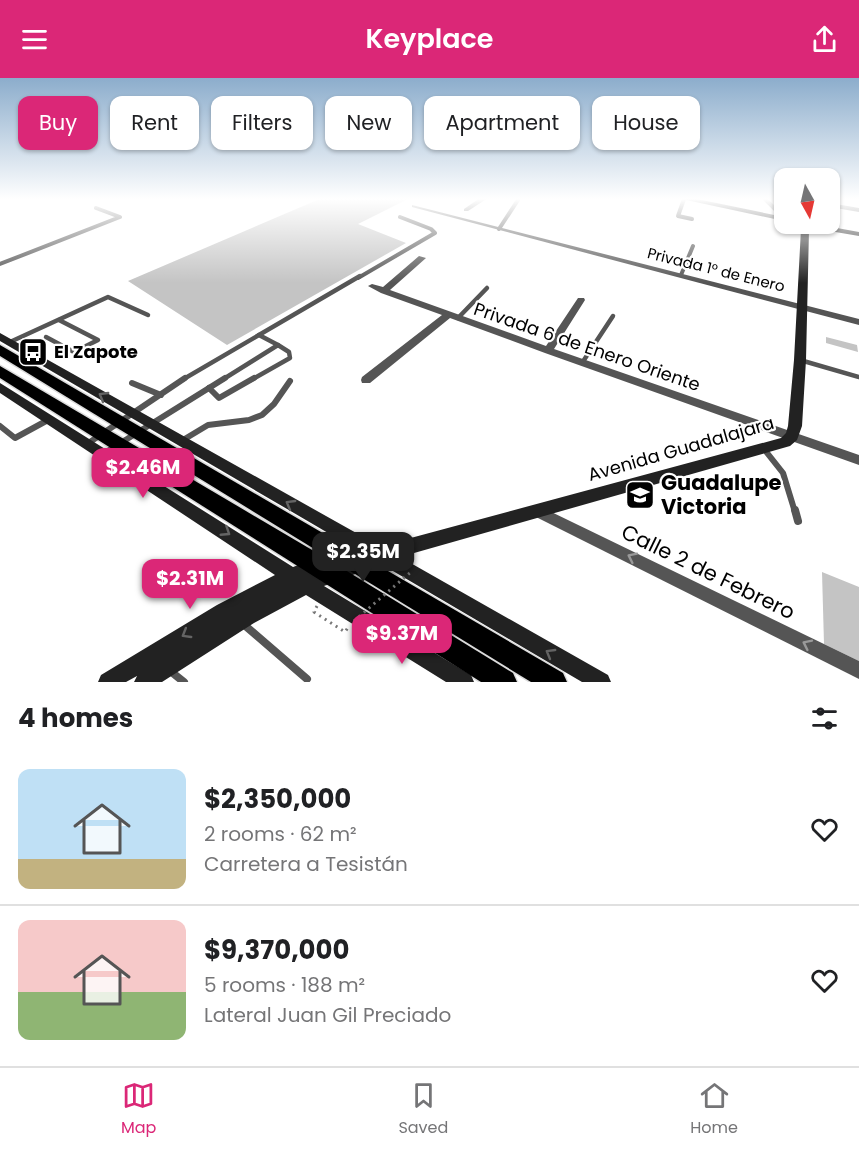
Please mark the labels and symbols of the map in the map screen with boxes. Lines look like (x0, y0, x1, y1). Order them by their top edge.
north arrow (774, 168, 840, 234)
street label: Privada 1° de Enero (645, 242, 787, 297)
street label: Privada 6 de Enero Oriente (471, 296, 704, 397)
bus stop icon: El Zapote (17, 336, 49, 368)
place label: El Zapote (54, 339, 138, 364)
one-way arrow (99, 391, 109, 403)
street label: Avenida Guadalajara (585, 410, 777, 487)
pin: $2.46M (94, 448, 192, 499)
place label: Guadalupe Victoria (661, 468, 782, 521)
school or university icon: Guadalupe Victoria (624, 479, 656, 511)
one-way arrow (286, 499, 296, 511)
street label: Calle 2 de Febrero (617, 517, 800, 626)
one-way arrow (219, 525, 230, 536)
pin: $2.35M (314, 532, 412, 583)
one-way arrow (627, 553, 638, 565)
pin: $2.31M (141, 559, 239, 610)
pin: $9.37M (353, 614, 451, 665)
one-way arrow (182, 627, 192, 639)
one-way arrow (802, 639, 813, 651)
one-way arrow (546, 649, 556, 660)

